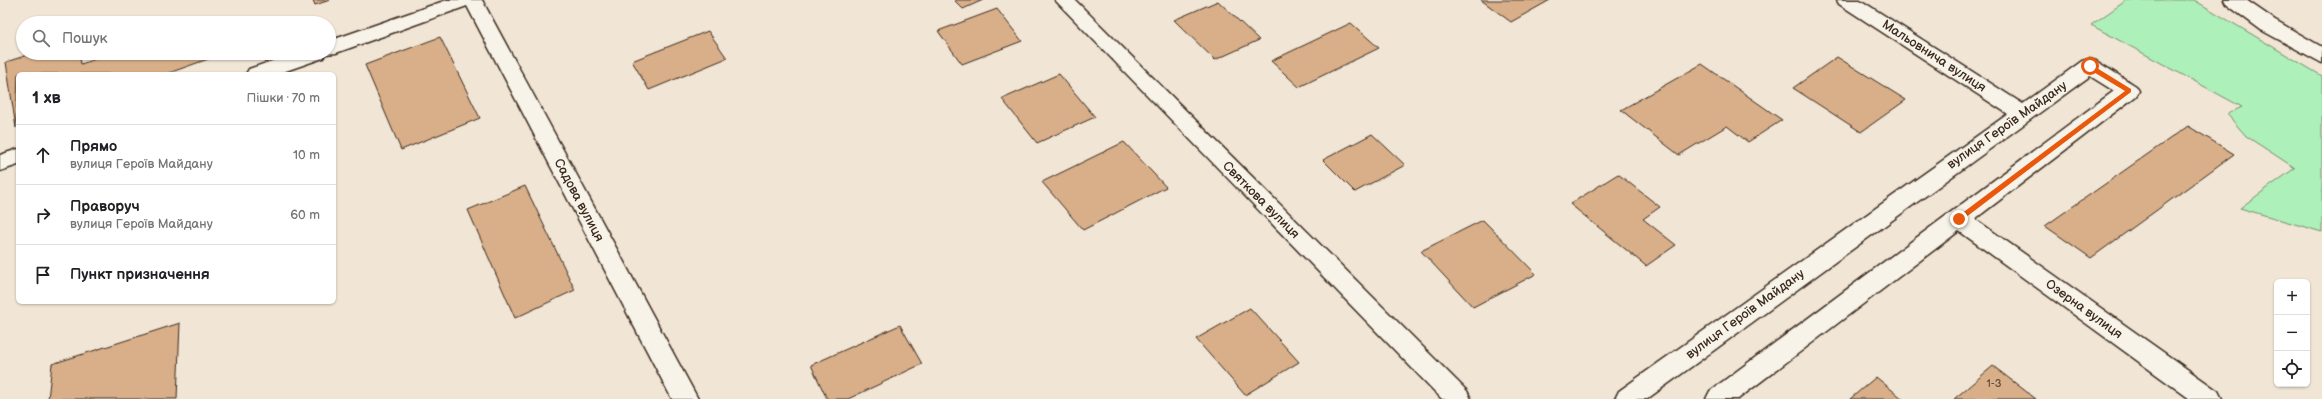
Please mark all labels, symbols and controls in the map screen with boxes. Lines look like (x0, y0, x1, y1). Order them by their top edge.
search box (16, 16, 336, 60)
street label: Мальовнича вулиця (1879, 16, 1989, 96)
icon: search (30, 27, 52, 49)
text: Пошук (62, 29, 108, 48)
route start (2081, 57, 2099, 75)
street label: вулиця Героїв Майдану (1944, 78, 2070, 172)
text: 1 хв (32, 88, 61, 108)
text: Пішки · 70 m (246, 90, 320, 106)
text: Прямо (70, 137, 117, 156)
icon: ahead (32, 144, 54, 166)
text: 10 m (293, 147, 320, 163)
text: вулиця Героїв Майдану (70, 156, 213, 172)
street label: Садова вулиця (550, 156, 608, 244)
street label: Святкова вулиця (1219, 158, 1303, 242)
text: Праворуч (70, 197, 140, 216)
icon: right (32, 204, 54, 226)
text: 60 m (290, 207, 320, 223)
route end (1950, 210, 1968, 228)
text: вулиця Героїв Майдану (70, 216, 213, 232)
icon: arrive (32, 264, 54, 286)
text: Пункт призначення (70, 265, 210, 284)
street label: вулиця Героїв Майдану (1683, 266, 1807, 362)
street label: Озерна вулиця (2042, 276, 2126, 342)
map controls (2274, 279, 2310, 387)
button: + (2274, 279, 2310, 315)
button: − (2274, 315, 2310, 351)
button: locate (2274, 351, 2310, 387)
house number: 1-3 (1986, 377, 2002, 390)

